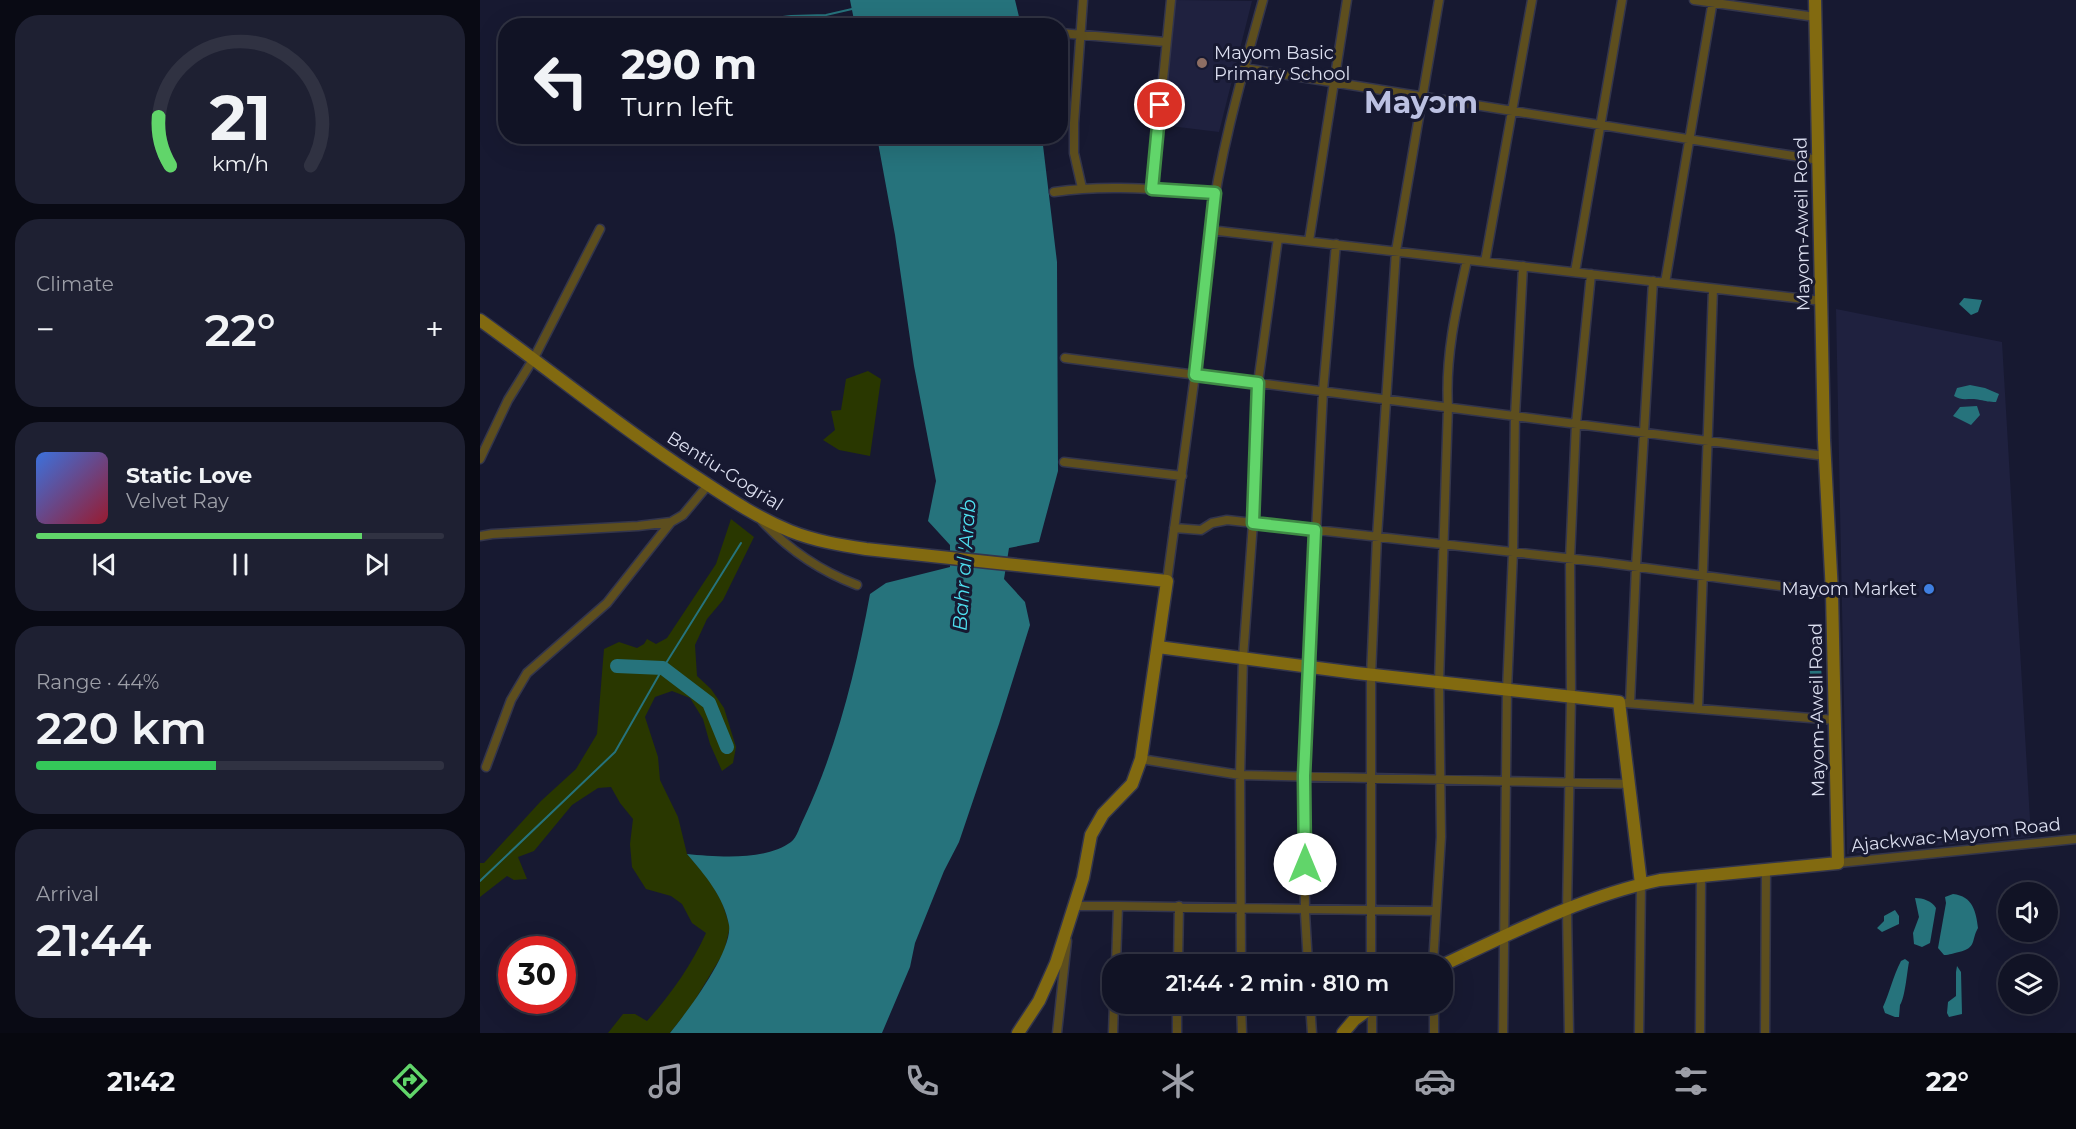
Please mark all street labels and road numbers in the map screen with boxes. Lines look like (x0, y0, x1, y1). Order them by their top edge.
street label: Mayom-Aweil Road (1789, 137, 1815, 311)
street label: Bentiu-Gogrial (663, 426, 787, 516)
street label: Mayom-Aweil Road (1804, 623, 1830, 797)
street label: Ajackwac-Mayom Road (1850, 813, 2062, 857)

